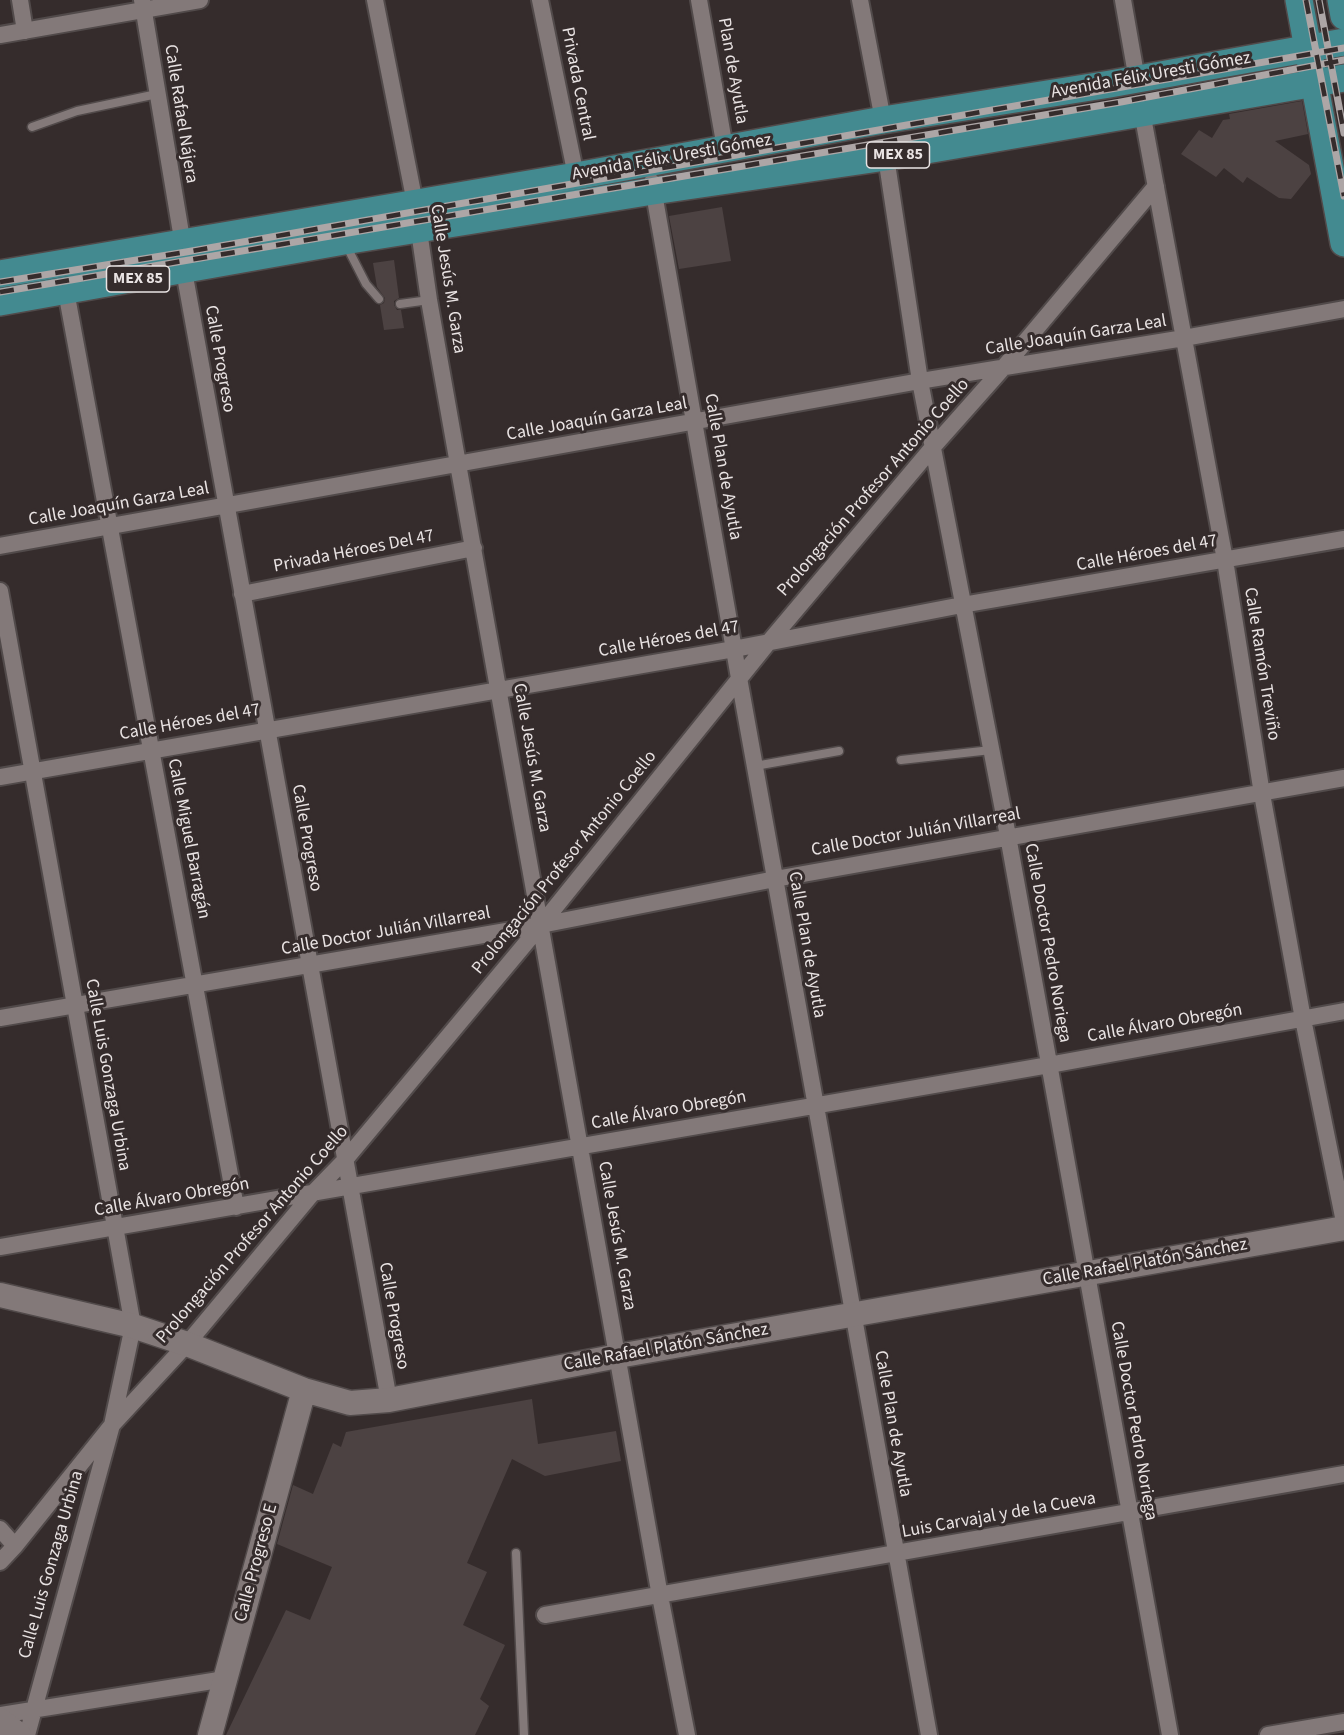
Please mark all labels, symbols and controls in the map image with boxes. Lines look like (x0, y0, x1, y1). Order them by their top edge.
street label: Plan de Ayutla (712, 16, 752, 126)
street label: Privada Central (555, 25, 599, 143)
street label: Calle Rafael Nájera (158, 43, 202, 185)
street label: Avenida Félix Uresti Gómez (1049, 48, 1253, 104)
street label: Avenida Félix Uresti Gómez (570, 130, 774, 186)
road number: MEX 85 (866, 142, 930, 168)
street label: Calle Jesús M. Garza (425, 203, 469, 355)
road number: MEX 85 (106, 266, 170, 292)
street label: Calle Progreso (199, 304, 239, 414)
street label: Calle Joaquín Garza Leal (984, 311, 1168, 361)
street label: Prolongación Profesor Antonio Coello (773, 375, 975, 601)
street label: Calle Plan de Ayutla (698, 392, 746, 542)
street label: Calle Joaquín Garza Leal (505, 393, 689, 447)
street label: Calle Joaquín Garza Leal (27, 478, 211, 532)
street label: Privada Héroes Del 47 (272, 526, 436, 578)
street label: Calle Héroes del 47 (1075, 531, 1219, 577)
street label: Calle Ramón Treviño (1238, 586, 1284, 742)
street label: Calle Héroes del 47 (597, 617, 741, 663)
street label: Calle Jesús M. Garza (507, 682, 555, 834)
street label: Calle Héroes del 47 (118, 700, 262, 746)
street label: Prolongación Profesor Antonio Coello (468, 747, 662, 979)
street label: Calle Miguel Barragán (162, 757, 214, 921)
street label: Calle Progreso (286, 783, 326, 893)
street label: Calle Doctor Julián Villarreal (810, 804, 1022, 862)
street label: Calle Doctor Pedro Noriega (1019, 842, 1075, 1044)
street label: Calle Plan de Ayutla (782, 870, 830, 1020)
street label: Calle Doctor Julián Villarreal (280, 903, 492, 961)
street label: Calle Luis Gonzaga Urbina (79, 977, 135, 1173)
street label: Calle Álvaro Obregón (1086, 1000, 1244, 1048)
street label: Calle Álvaro Obregón (590, 1087, 748, 1135)
street label: Prolongación Profesor Antonio Coello (152, 1122, 354, 1348)
street label: Calle Jesús M. Garza (592, 1160, 640, 1312)
street label: Calle Álvaro Obregón (93, 1174, 251, 1222)
street label: Calle Rafael Platón Sánchez (1041, 1234, 1249, 1292)
street label: Calle Progreso (373, 1261, 413, 1371)
street label: Calle Rafael Platón Sánchez (562, 1319, 770, 1377)
street label: Calle Doctor Pedro Noriega (1105, 1320, 1161, 1522)
street label: Calle Plan de Ayutla (868, 1349, 916, 1499)
street label: Calle Luis Gonzaga Urbina (15, 1468, 89, 1662)
street label: Luis Carvajal y de la Cueva (900, 1488, 1098, 1544)
street label: Calle Progreso E (231, 1502, 283, 1624)

